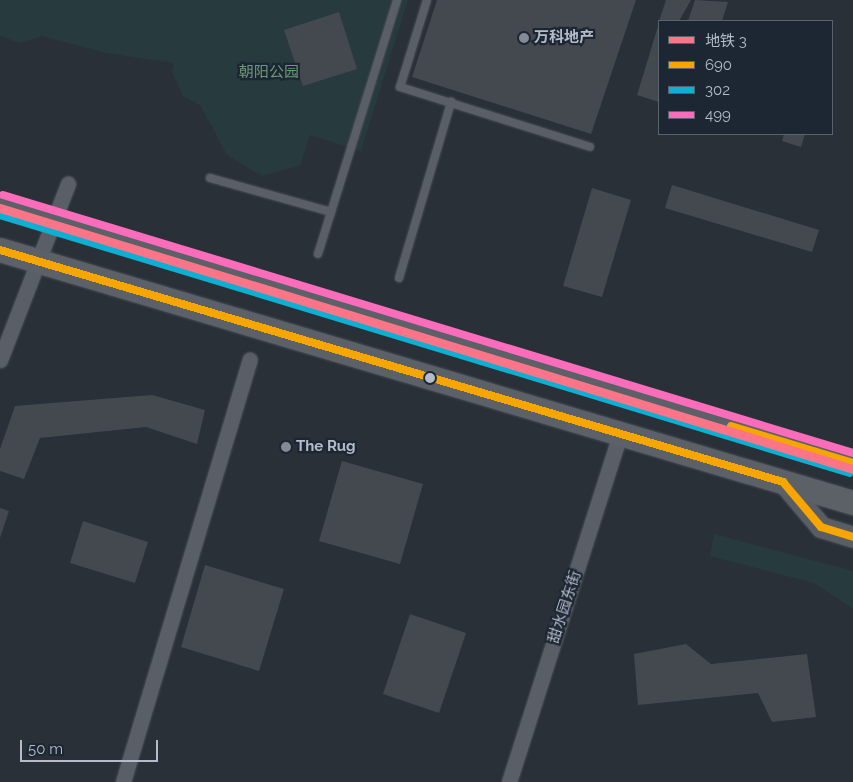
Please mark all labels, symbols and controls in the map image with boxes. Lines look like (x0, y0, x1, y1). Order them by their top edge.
legend (658, 20, 833, 135)
place label: 万科地产 (534, 29, 594, 47)
marker: 万科地产 (518, 32, 530, 44)
text: 地铁 3 (705, 32, 747, 50)
text: 690 (705, 56, 732, 74)
park label: 朝阳公园 (239, 64, 299, 82)
text: 302 (705, 81, 730, 99)
text: 499 (705, 106, 731, 124)
unlabelled marker (425, 373, 435, 383)
place label: The Rug (296, 438, 356, 456)
marker: The Rug (280, 441, 292, 453)
street label: 甜水园东街 (545, 569, 585, 645)
scale bar (22, 730, 160, 762)
text: 50 m (28, 740, 63, 758)

